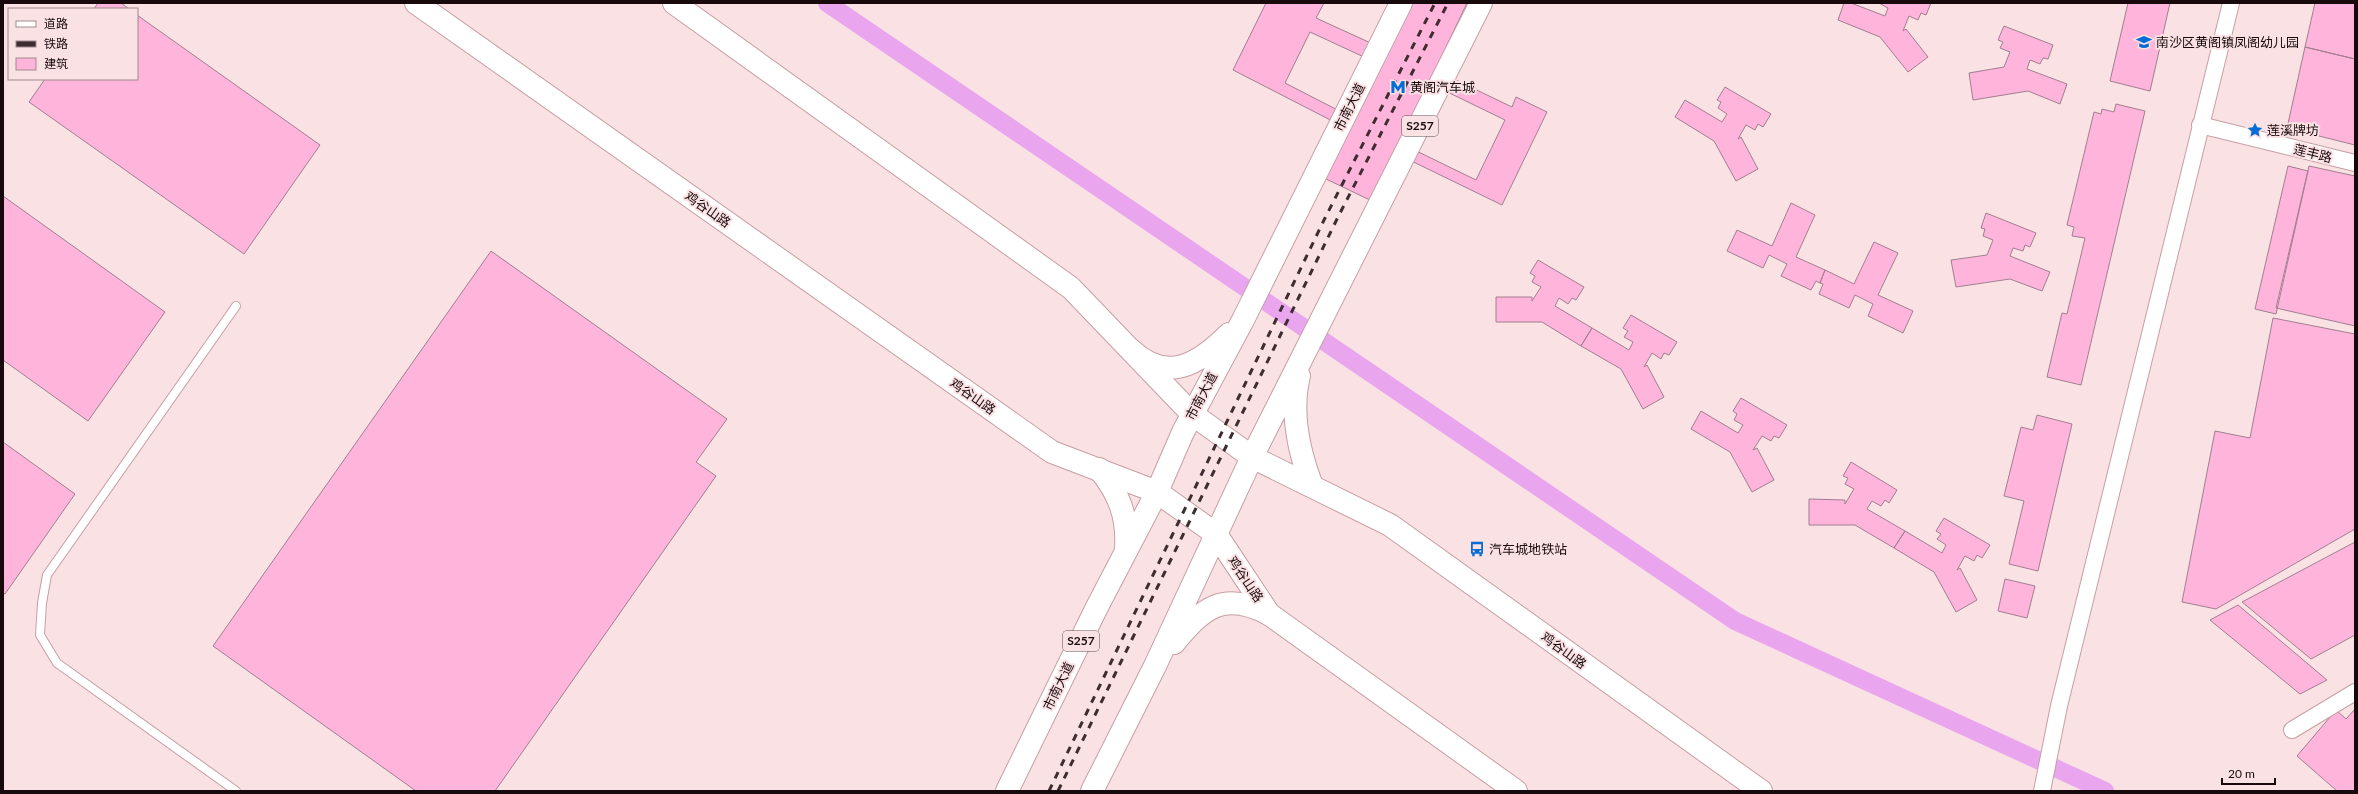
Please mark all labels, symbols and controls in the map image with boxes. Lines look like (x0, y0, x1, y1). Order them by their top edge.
legend (8, 8, 138, 80)
text: 道路 (44, 16, 68, 31)
school or university icon: 南沙区黄阁镇凤阁幼儿园 (2135, 33, 2153, 51)
place label: 南沙区黄阁镇凤阁幼儿园 (2156, 34, 2299, 50)
text: 铁路 (44, 36, 68, 51)
text: 建筑 (44, 56, 68, 71)
metro station icon: 黄阁汽车城 (1389, 78, 1407, 96)
place label: 黄阁汽车城 (1410, 79, 1475, 95)
street label: 市南大道 (1330, 80, 1368, 134)
road number: S257 (1402, 116, 1438, 136)
place icon: 莲溪牌坊 (2246, 121, 2264, 139)
place label: 莲溪牌坊 (2267, 122, 2319, 138)
street label: 莲丰路 (2292, 141, 2334, 165)
street label: 鸡谷山路 (682, 188, 734, 230)
street label: 市南大道 (1182, 369, 1220, 423)
street label: 鸡谷山路 (947, 375, 999, 417)
bus stop icon: 汽车城地铁站 (1468, 540, 1486, 558)
place label: 汽车城地铁站 (1489, 541, 1567, 557)
street label: 鸡谷山路 (1225, 553, 1267, 605)
street label: 鸡谷山路 (1538, 628, 1590, 672)
road number: S257 (1063, 631, 1099, 651)
street label: 市南大道 (1039, 659, 1077, 713)
scale bar (2222, 760, 2275, 786)
text: 20 m (2228, 766, 2255, 781)

